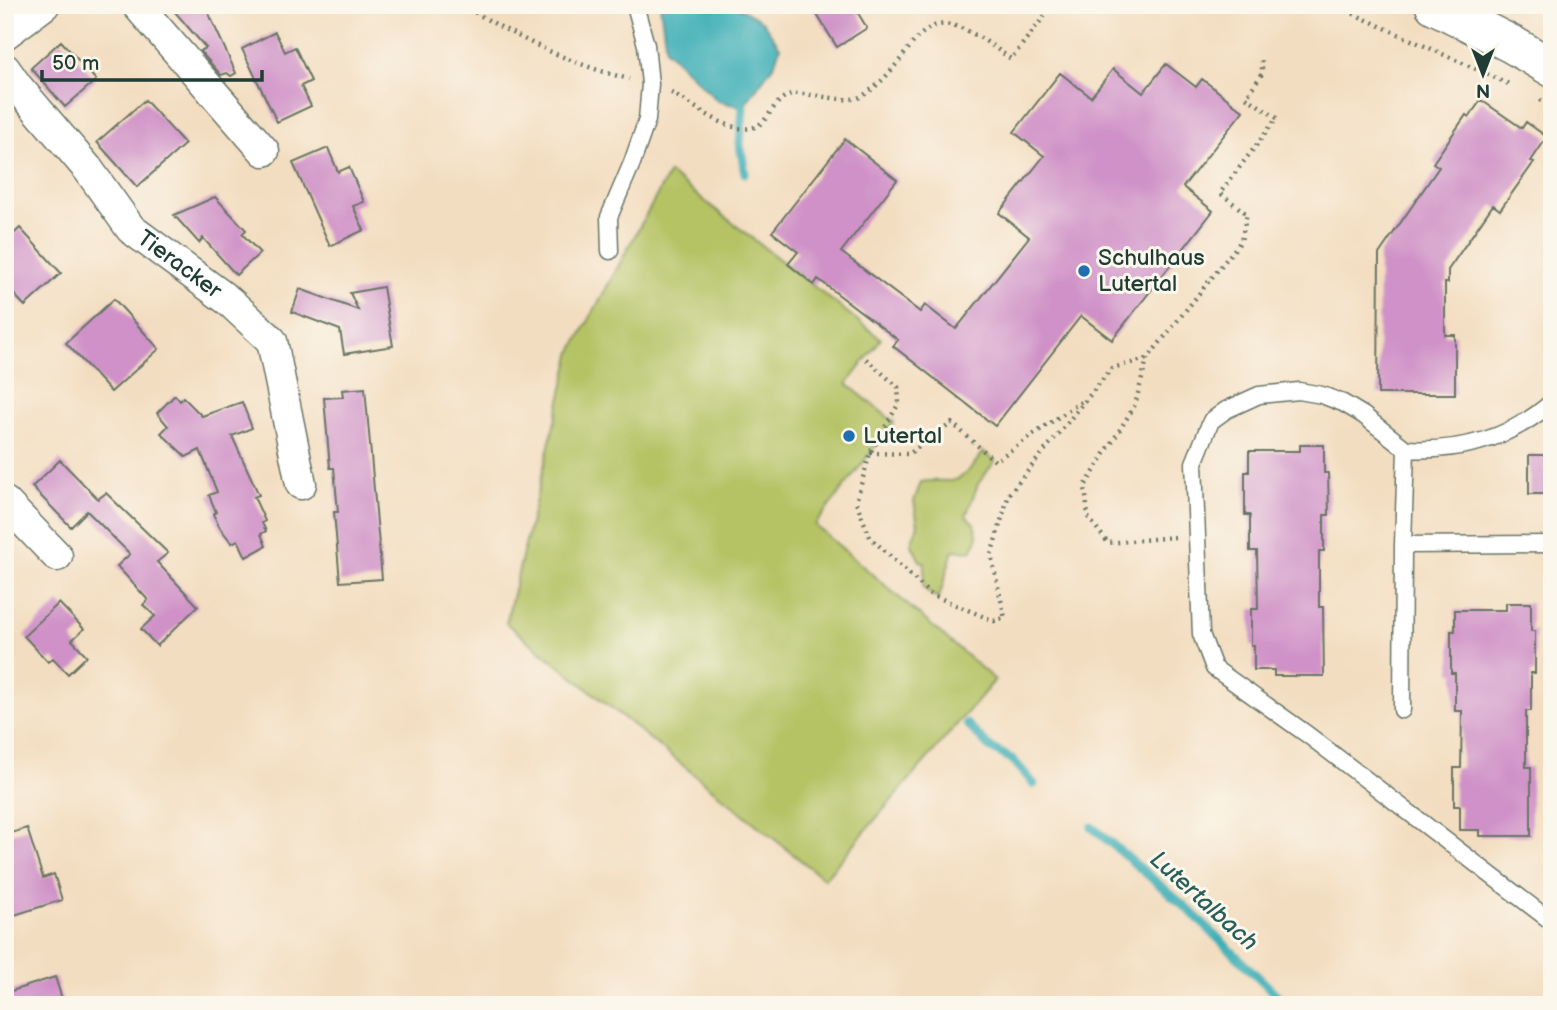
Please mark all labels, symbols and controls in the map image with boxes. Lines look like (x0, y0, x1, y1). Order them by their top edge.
scale bar (42, 38, 262, 82)
north arrow (1448, 38, 1518, 108)
text: 50 m (52, 51, 99, 76)
text: N (1476, 78, 1490, 101)
street label: Tieracker (132, 224, 228, 305)
place label: Schulhaus Lutertal (1098, 244, 1205, 298)
marker: Schulhaus Lutertal (1076, 263, 1092, 279)
place label: Lutertal (863, 422, 942, 450)
marker: Lutertal (841, 428, 857, 444)
water label: Lutertalbach (1144, 845, 1264, 957)

